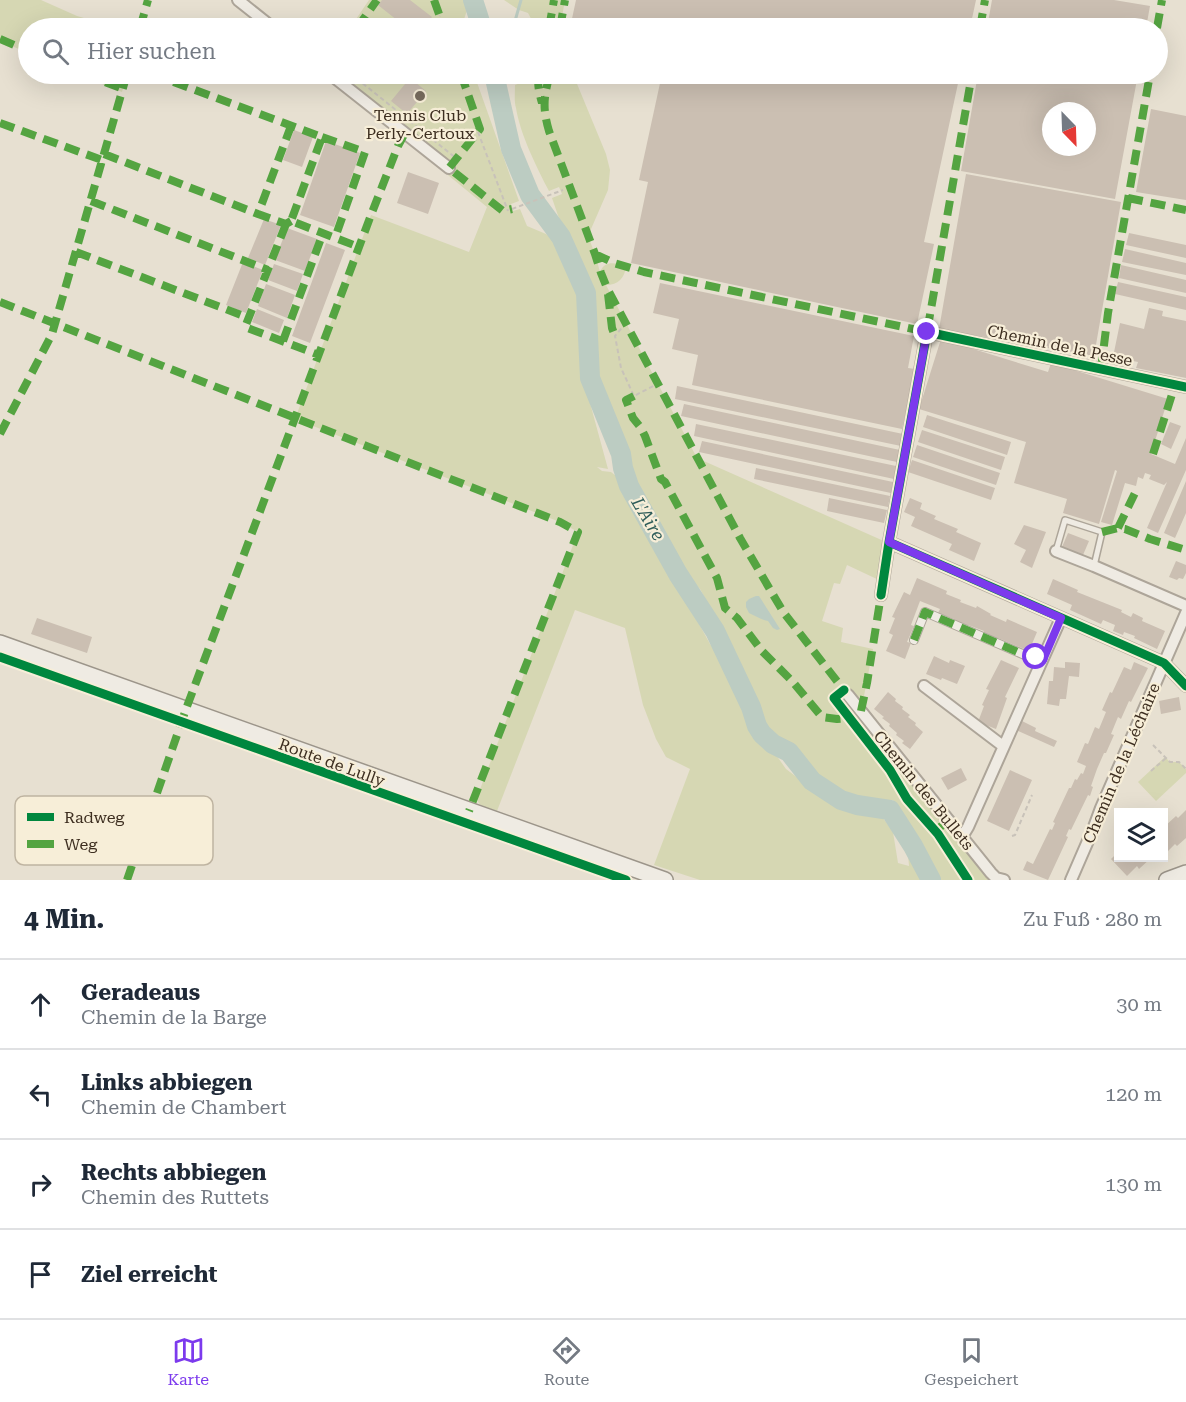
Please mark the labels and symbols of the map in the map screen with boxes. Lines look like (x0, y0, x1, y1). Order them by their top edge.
marker: Tennis Club Perly-Certoux (413, 89, 427, 103)
north arrow (1042, 102, 1096, 156)
place label: Tennis Club Perly-Certoux (366, 106, 475, 143)
route end (913, 318, 939, 344)
street label: Chemin de la Pesse (986, 321, 1134, 370)
water label: L'Aire (627, 492, 669, 544)
route start (1022, 643, 1048, 669)
street label: Chemin de la Léchaire (1079, 680, 1164, 846)
street label: Chemin des Bullets (870, 727, 978, 854)
street label: Route de Lully (276, 734, 388, 791)
legend (15, 796, 213, 865)
text: Radweg (64, 808, 125, 827)
text: Weg (64, 835, 98, 854)

